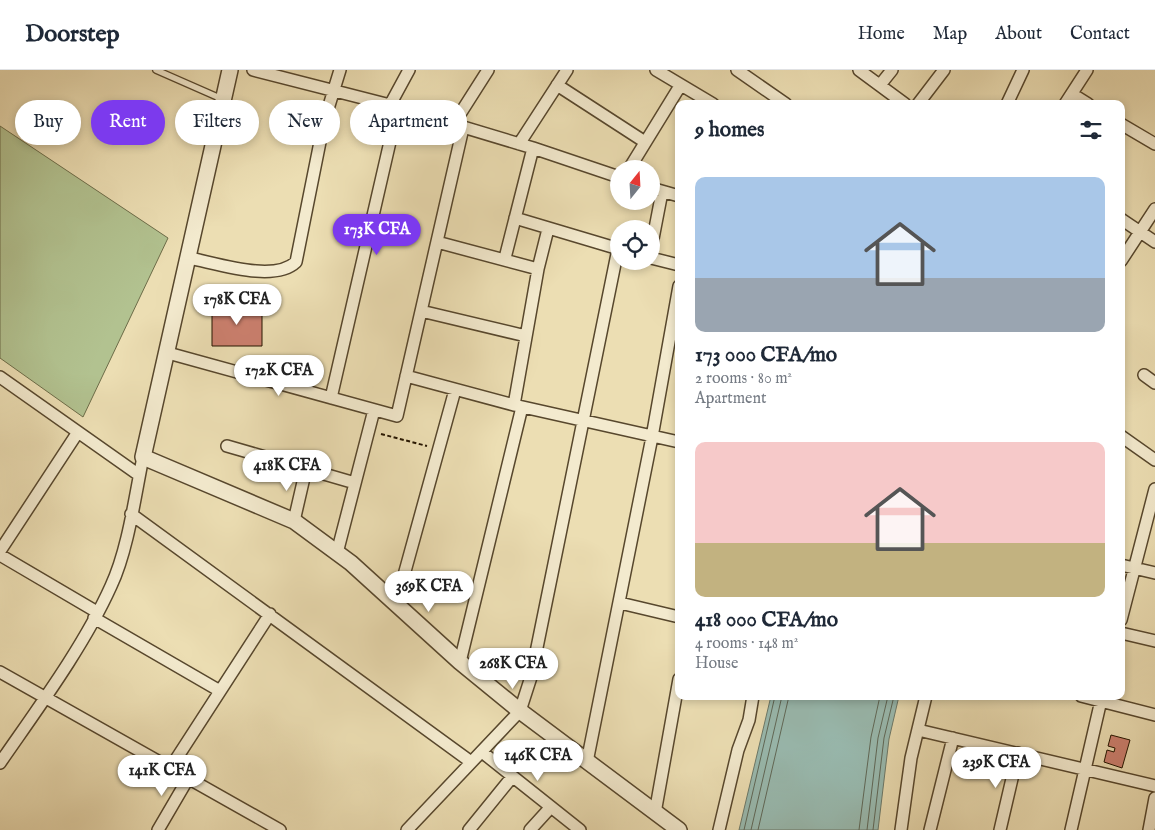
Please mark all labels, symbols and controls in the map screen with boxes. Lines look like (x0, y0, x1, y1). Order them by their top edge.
text: Doorstep (25, 19, 120, 50)
text: Home (858, 23, 905, 46)
text: Map (933, 23, 967, 46)
text: About (995, 23, 1042, 46)
text: Contact (1070, 23, 1130, 46)
chip: Buy (15, 100, 81, 145)
chip: Rent (91, 100, 165, 145)
chip: Filters (175, 100, 259, 145)
chip: New (269, 100, 340, 145)
chip: Apartment (350, 100, 467, 145)
icon: filters (1077, 116, 1105, 144)
text: 9 homes (695, 117, 764, 144)
north arrow (610, 160, 660, 210)
map controls (610, 160, 660, 270)
icon: home (855, 209, 945, 299)
pin: 173K CFA (325, 214, 429, 256)
text: 173K CFA (344, 220, 410, 240)
button: locate (610, 220, 660, 270)
pin: 178K CFA (185, 284, 289, 326)
text: 178K CFA (204, 290, 270, 310)
text: 173 000 CFA/mo (695, 342, 837, 369)
pin: 172K CFA (227, 354, 331, 397)
text: 172K CFA (245, 361, 313, 381)
text: 2 rooms · 80 m² (695, 369, 792, 389)
text: Apartment (695, 389, 766, 409)
pin: 418K CFA (235, 450, 339, 492)
text: 418K CFA (253, 456, 321, 476)
icon: home (855, 474, 945, 564)
pin: 369K CFA (377, 570, 481, 613)
text: 369K CFA (396, 577, 462, 597)
text: 418 000 CFA/mo (695, 607, 838, 634)
text: 4 rooms · 148 m² (695, 634, 798, 654)
pin: 268K CFA (461, 648, 565, 690)
text: 268K CFA (479, 654, 547, 674)
text: House (695, 654, 738, 674)
pin: 146K CFA (486, 740, 590, 782)
text: 146K CFA (504, 746, 572, 766)
pin: 239K CFA (944, 746, 1048, 789)
text: 239K CFA (962, 753, 1030, 773)
pin: 141K CFA (110, 754, 214, 797)
text: 141K CFA (129, 761, 195, 781)

